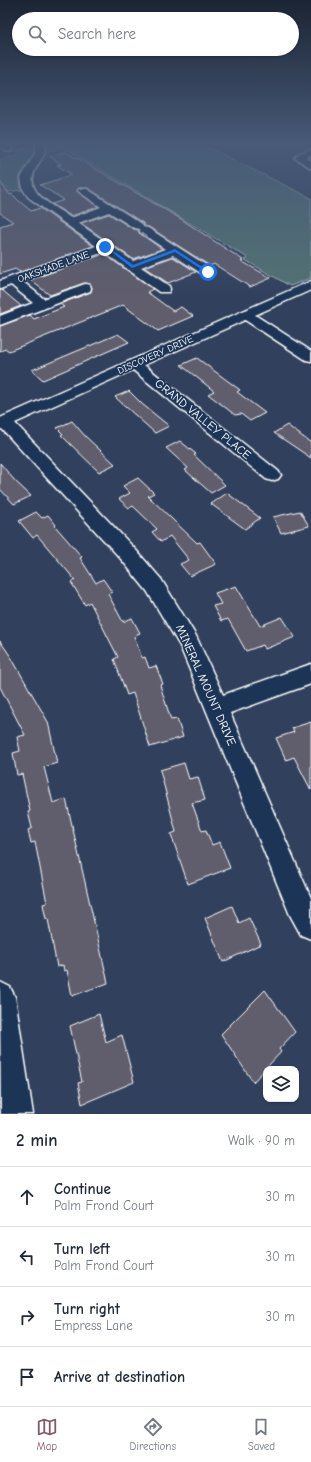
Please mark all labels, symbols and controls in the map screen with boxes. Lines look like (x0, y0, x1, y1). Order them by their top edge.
search box (12, 12, 299, 56)
icon: search (26, 23, 48, 45)
text: Search here (58, 25, 136, 43)
route end (96, 238, 114, 256)
street label: OAKSHADE LANE (16, 248, 91, 285)
route start (199, 263, 217, 281)
street label: DISCOVERY DRIVE (116, 333, 195, 377)
street label: GRAND VALLEY PLACE (152, 376, 254, 462)
street label: MINERAL MOUNT DRIVE (173, 622, 239, 748)
map controls (263, 1066, 299, 1102)
button: layers (263, 1066, 299, 1102)
text: 2 min (16, 1131, 57, 1150)
text: Walk · 90 m (228, 1133, 295, 1148)
text: Continue (54, 1180, 111, 1198)
icon: ahead (16, 1186, 38, 1208)
text: 30 m (265, 1189, 295, 1204)
text: Palm Frond Court (54, 1198, 154, 1213)
text: Turn left (54, 1240, 110, 1258)
icon: left (16, 1246, 38, 1268)
text: 30 m (265, 1249, 295, 1264)
text: Palm Frond Court (54, 1258, 154, 1273)
text: Turn right (54, 1300, 120, 1318)
icon: right (16, 1306, 38, 1328)
text: 30 m (265, 1309, 295, 1324)
text: Empress Lane (54, 1318, 133, 1333)
icon: arrive (16, 1366, 38, 1388)
text: Arrive at destination (54, 1368, 185, 1386)
tab: Map (36, 1416, 58, 1453)
tab: Directions (130, 1416, 176, 1453)
tab: Saved (248, 1416, 275, 1453)

